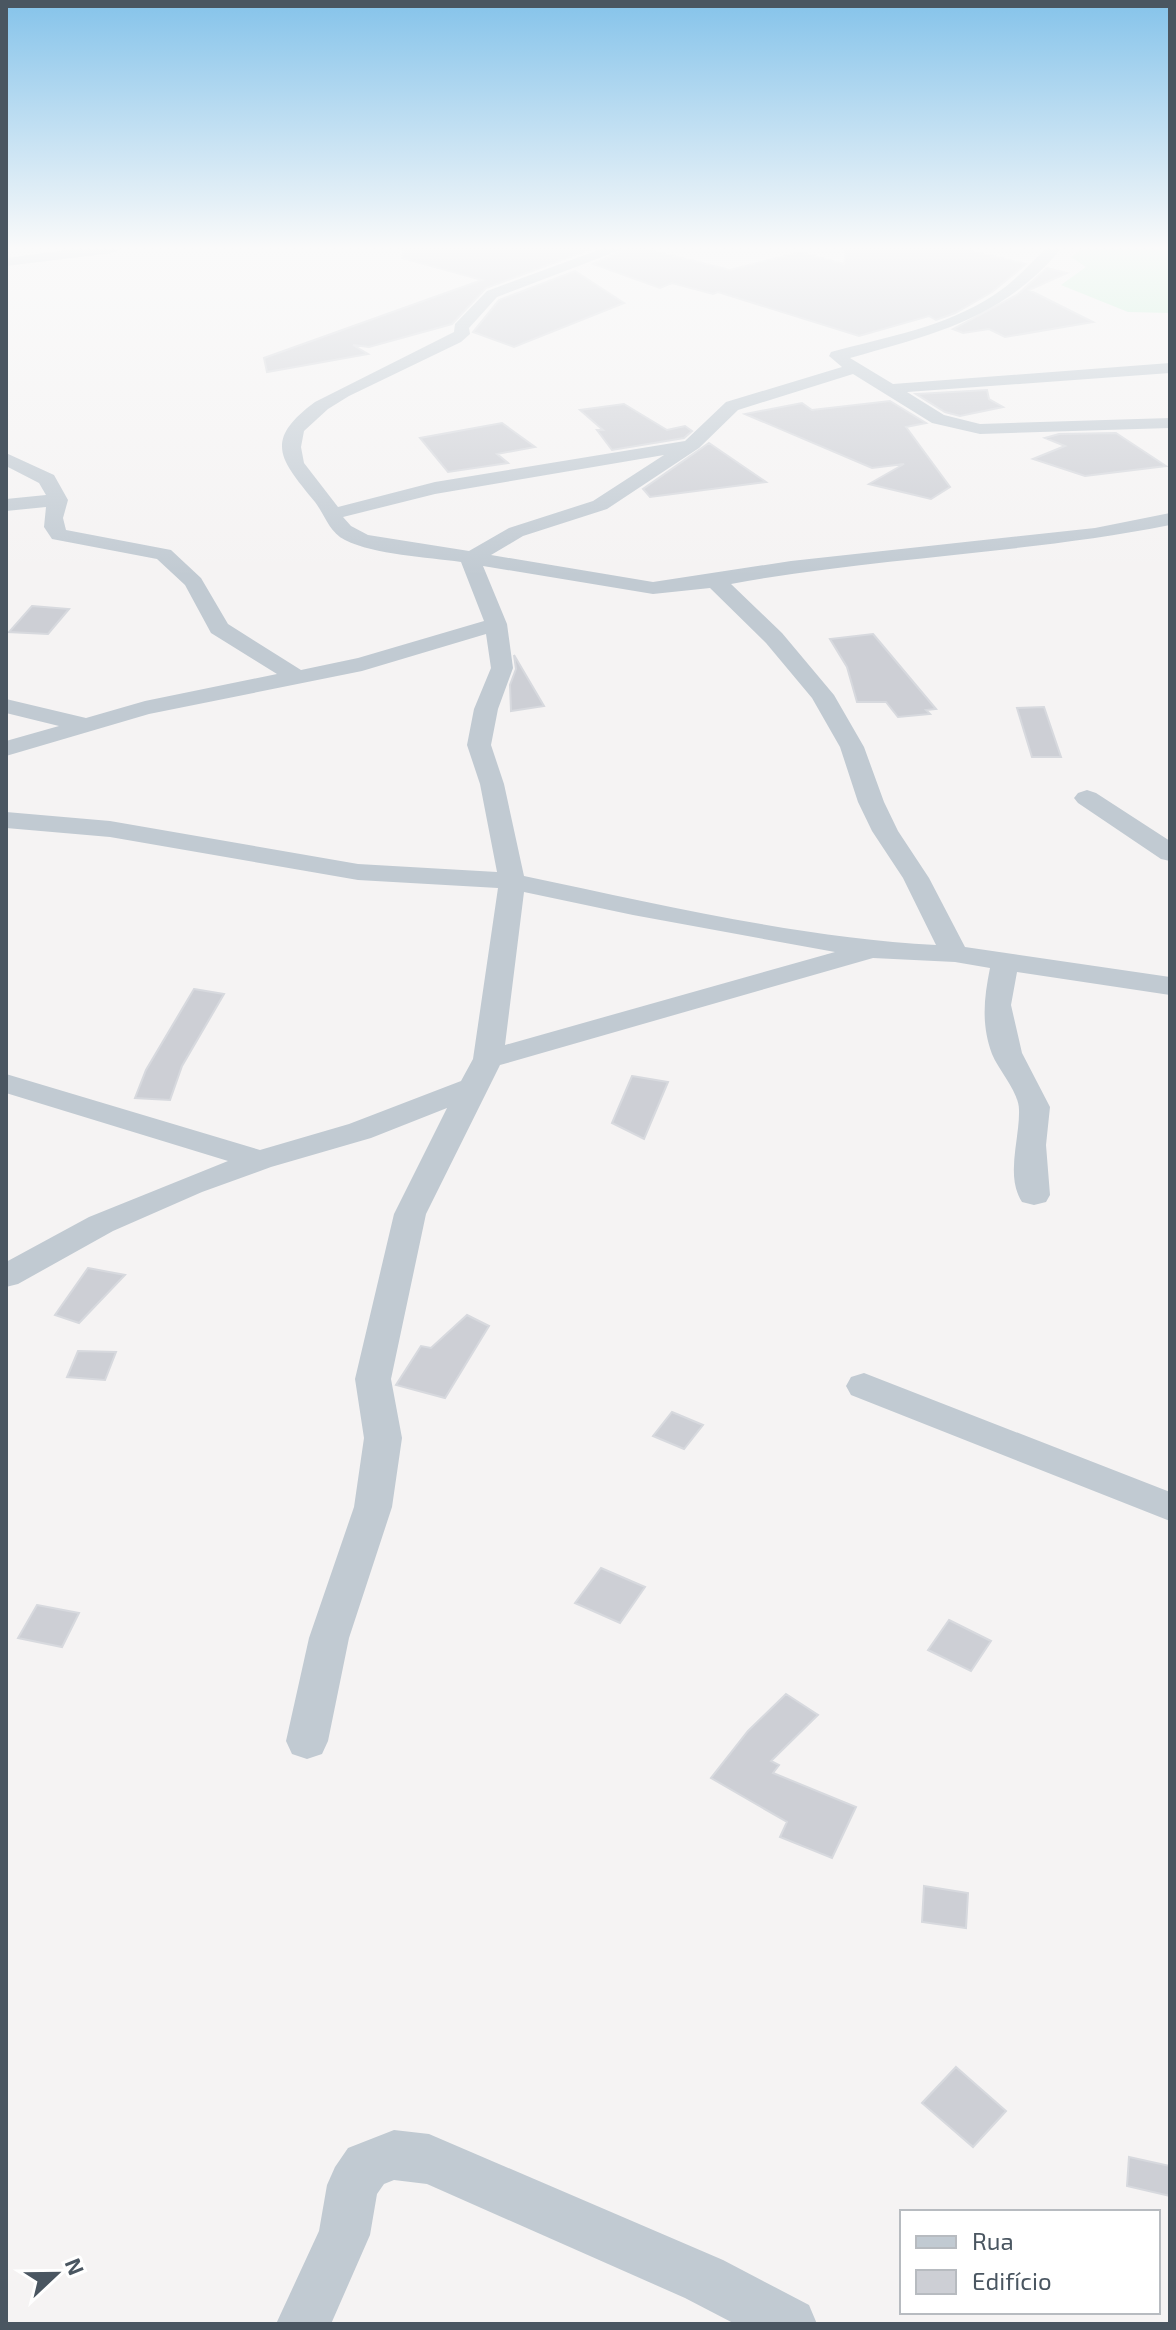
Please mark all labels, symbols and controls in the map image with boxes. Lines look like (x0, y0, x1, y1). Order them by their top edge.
legend (900, 2210, 1160, 2314)
text: Rua (972, 2226, 1014, 2255)
north arrow (16, 2234, 96, 2314)
text: N (60, 2254, 91, 2278)
text: Edifício (972, 2266, 1052, 2295)

